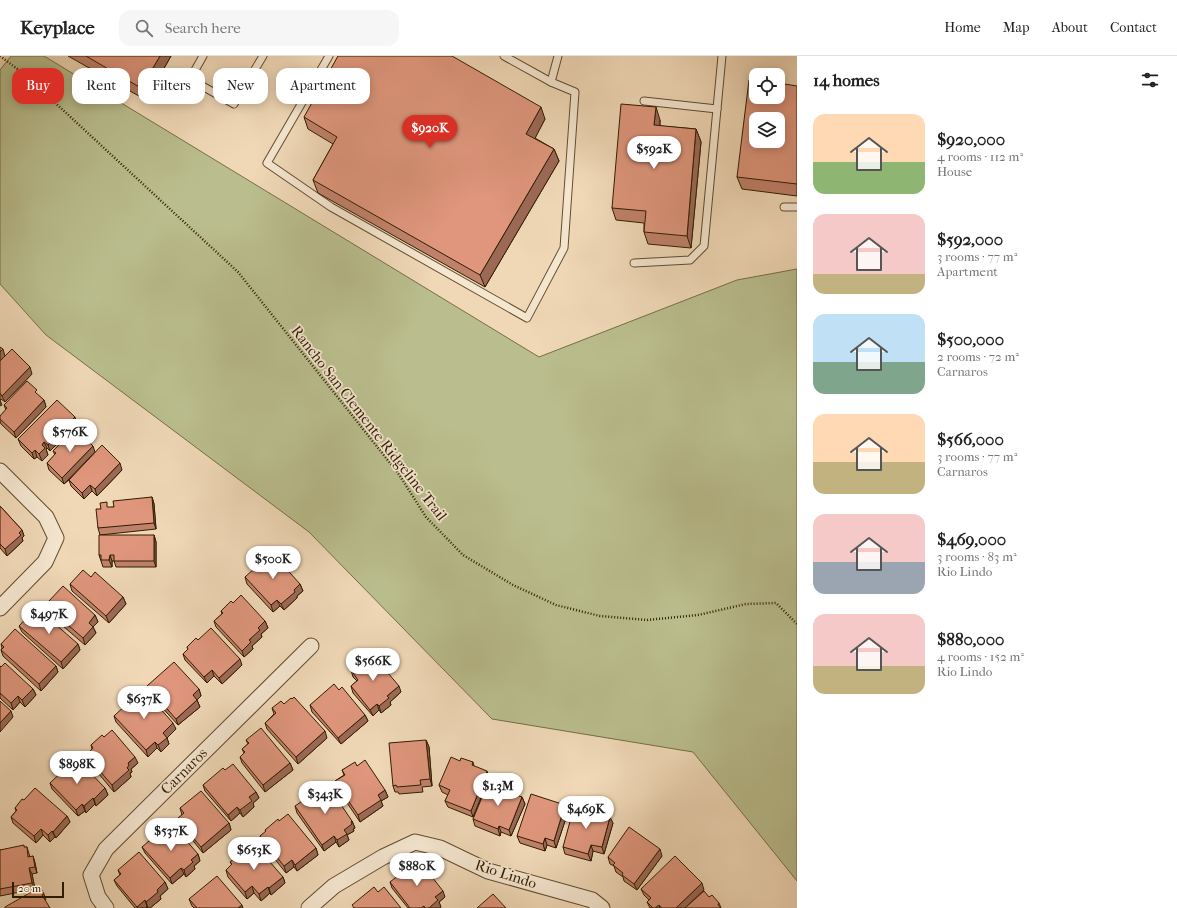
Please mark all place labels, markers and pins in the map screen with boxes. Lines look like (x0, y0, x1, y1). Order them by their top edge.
pin: $920K (402, 115, 458, 149)
pin: $592K (626, 136, 682, 170)
pin: $576K (42, 419, 98, 453)
pin: $500K (245, 546, 301, 580)
pin: $497K (21, 601, 77, 635)
pin: $566K (345, 648, 401, 682)
pin: $637K (116, 686, 172, 720)
pin: $898K (49, 751, 105, 785)
pin: $1.3M (470, 773, 526, 807)
pin: $343K (297, 781, 353, 815)
pin: $469K (558, 796, 614, 830)
pin: $537K (143, 818, 199, 852)
pin: $653K (226, 837, 282, 871)
pin: $880K (389, 853, 445, 887)

